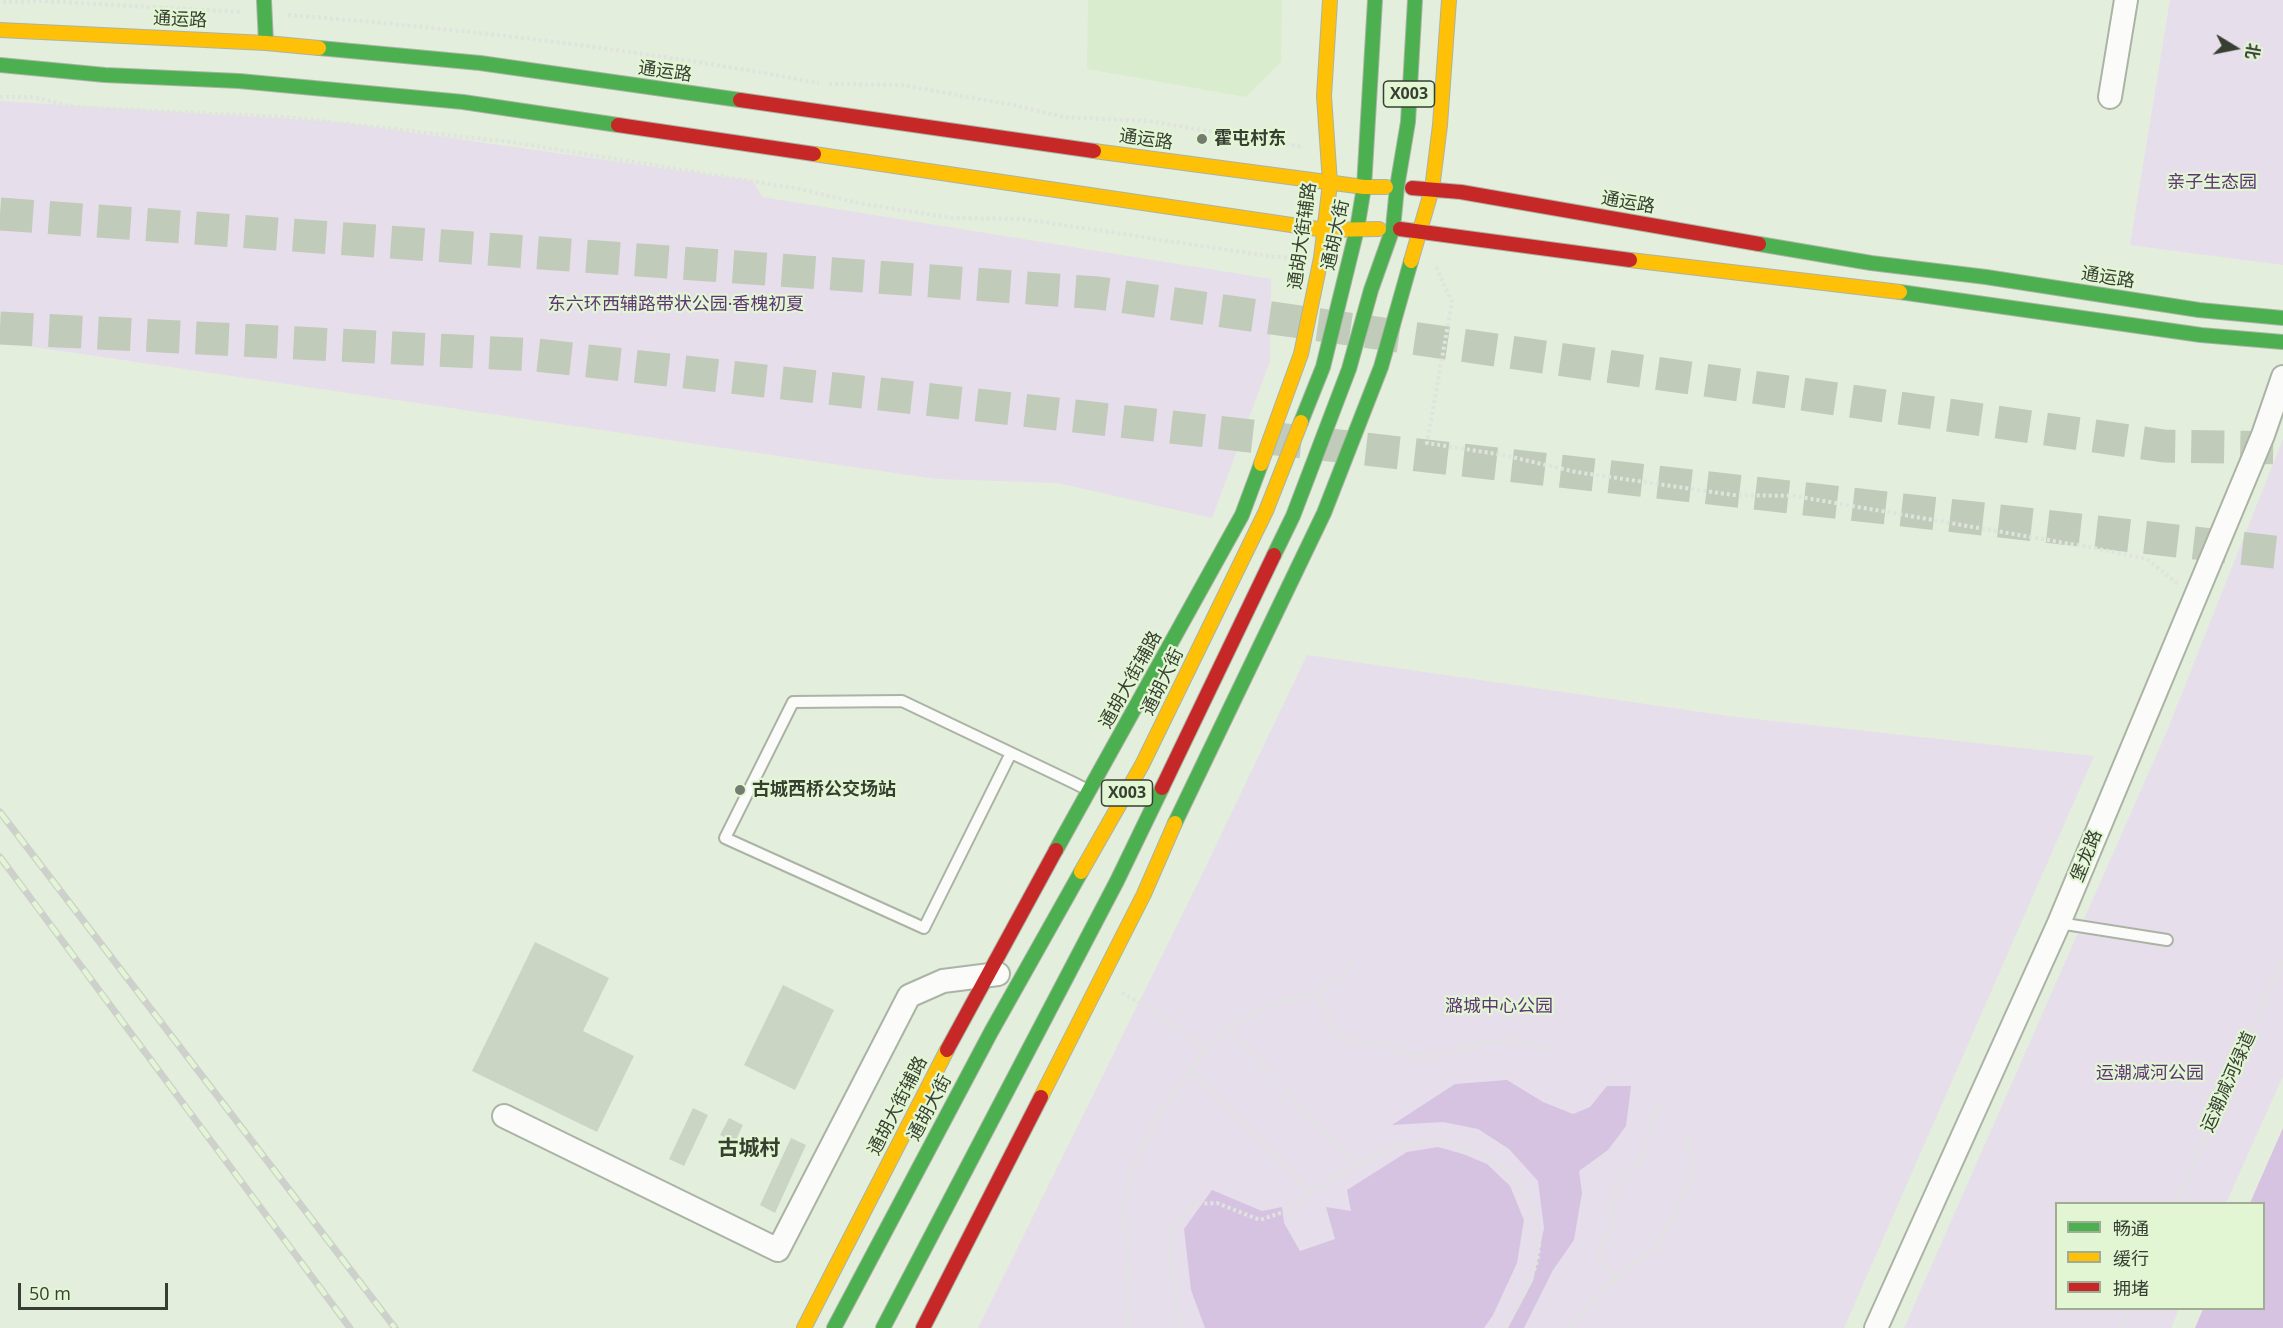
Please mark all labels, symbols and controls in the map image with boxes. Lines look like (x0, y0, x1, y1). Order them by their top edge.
street label: 通运路 (152, 8, 208, 32)
north arrow (2205, 18, 2265, 78)
text: 北 (2241, 41, 2265, 61)
street label: 通运路 (637, 58, 693, 86)
road number: X003 (1384, 81, 1434, 107)
street label: 通运路 (1118, 126, 1174, 154)
place label: 霍屯村东 (1214, 128, 1286, 150)
marker: 霍屯村东 (1195, 132, 1209, 146)
park label: 亲子生态园 (2167, 172, 2257, 194)
street label: 通胡大街辅路 (1285, 181, 1321, 291)
street label: 通运路 (1600, 188, 1656, 218)
street label: 通胡大街 (1318, 198, 1354, 272)
street label: 通运路 (2080, 263, 2136, 293)
park label: 东六环西辅路带状公园·香槐初夏 (548, 294, 804, 316)
street label: 通胡大街辅路 (1095, 628, 1167, 732)
street label: 通胡大街 (1138, 645, 1188, 719)
place label: 古城西桥公交场站 (752, 779, 896, 801)
road number: X003 (1102, 780, 1152, 806)
marker: 古城西桥公交场站 (733, 783, 747, 797)
street label: 堡龙路 (2067, 827, 2107, 885)
park label: 潞城中心公园 (1445, 996, 1553, 1018)
street label: 运潮减河绿道 (2197, 1028, 2261, 1136)
street label: 通胡大街辅路 (864, 1053, 932, 1159)
park label: 运潮减河公园 (2096, 1063, 2204, 1085)
street label: 通胡大街 (904, 1071, 956, 1145)
district label: 古城村 (718, 1136, 780, 1162)
legend (2055, 1202, 2265, 1310)
text: 畅通 (2113, 1216, 2149, 1240)
text: 缓行 (2113, 1246, 2149, 1270)
scale bar (21, 1271, 171, 1309)
text: 拥堵 (2113, 1276, 2149, 1300)
text: 50 m (29, 1281, 71, 1305)

